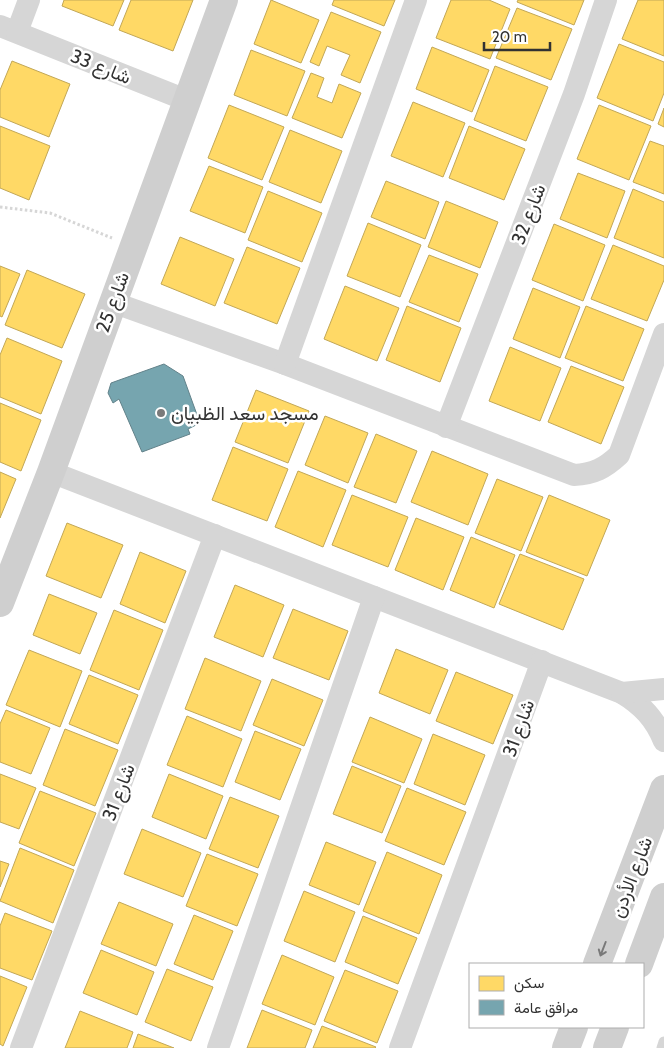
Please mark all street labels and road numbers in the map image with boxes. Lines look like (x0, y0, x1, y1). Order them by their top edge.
street label: شارع 33 (67, 44, 134, 90)
street label: شارع 32 (506, 181, 551, 248)
street label: شارع 25 (91, 269, 135, 336)
street label: شارع 31 (498, 697, 540, 760)
street label: شارع 31 (97, 761, 141, 824)
street label: شارع الأردن (606, 834, 658, 921)

